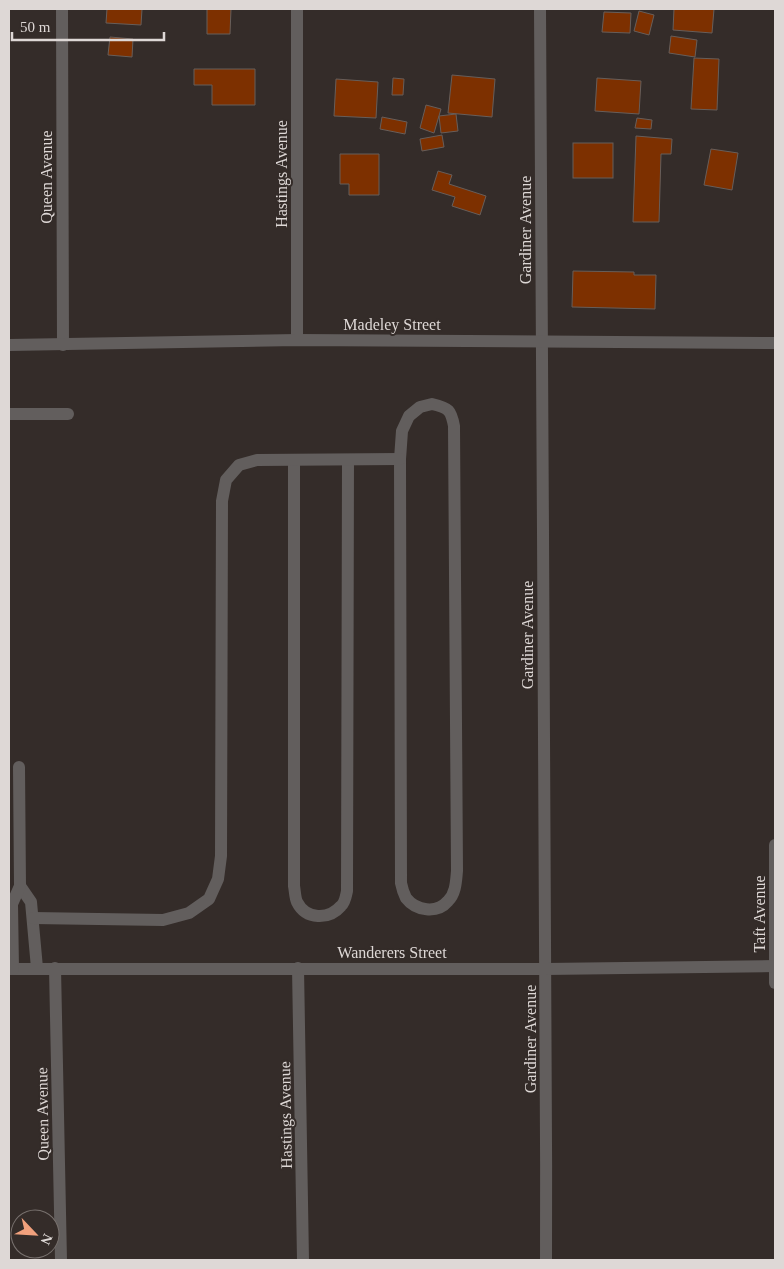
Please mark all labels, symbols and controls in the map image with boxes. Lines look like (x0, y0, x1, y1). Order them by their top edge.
scale bar (12, 10, 165, 42)
text: 50 m (20, 19, 51, 35)
street label: Hastings Avenue (273, 120, 291, 228)
street label: Queen Avenue (38, 130, 55, 224)
street label: Gardiner Avenue (517, 176, 534, 284)
street label: Madeley Street (343, 316, 441, 334)
street label: Gardiner Avenue (519, 581, 536, 689)
street label: Taft Avenue (751, 875, 768, 953)
street label: Wanderers Street (337, 944, 447, 961)
street label: Gardiner Avenue (522, 985, 539, 1093)
street label: Hastings Avenue (276, 1061, 296, 1169)
street label: Queen Avenue (33, 1067, 52, 1161)
north arrow (10, 1209, 60, 1259)
text: N (37, 1232, 55, 1247)

